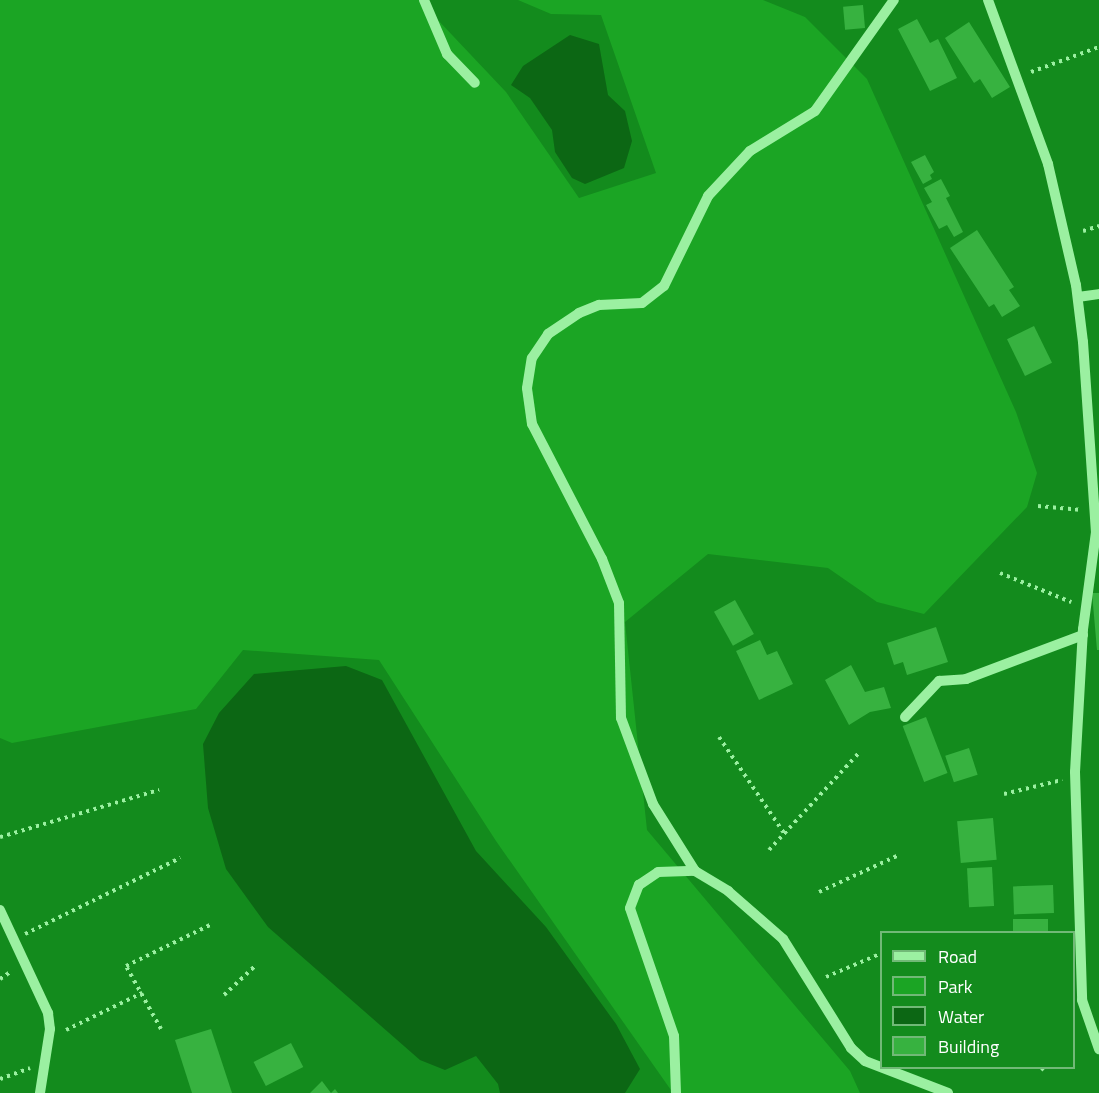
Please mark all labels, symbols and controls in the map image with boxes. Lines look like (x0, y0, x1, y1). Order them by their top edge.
legend (880, 931, 1075, 1069)
text: Road (938, 943, 977, 970)
text: Park (938, 973, 972, 1000)
text: Water (938, 1003, 984, 1030)
text: Building (938, 1033, 999, 1060)

